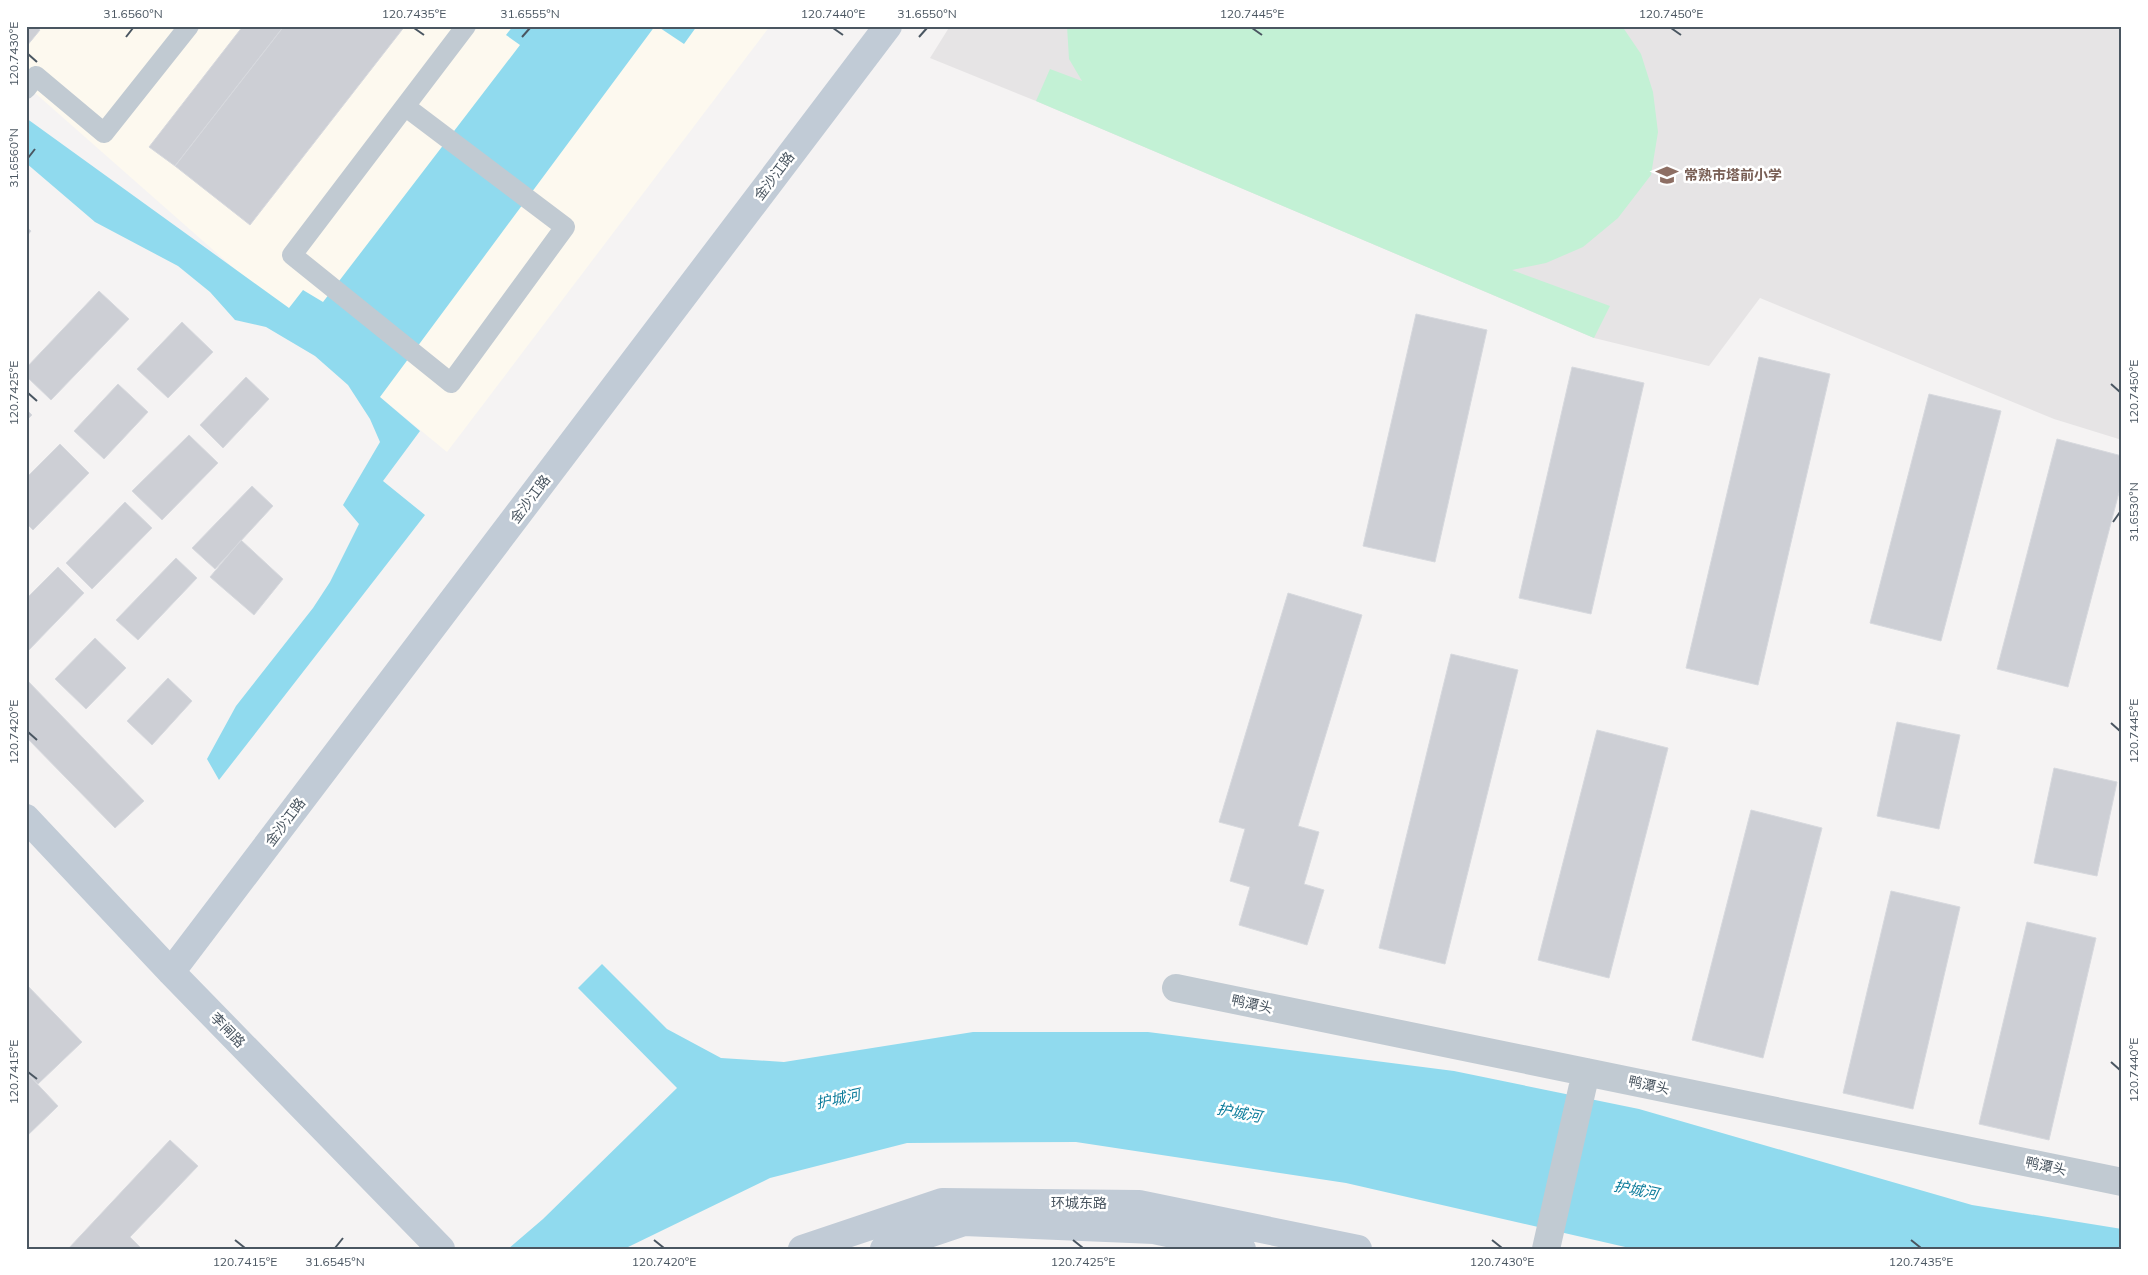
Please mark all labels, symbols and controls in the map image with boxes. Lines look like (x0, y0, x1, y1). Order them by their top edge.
text: 31.6560°N (103, 6, 163, 21)
text: 120.7435°E (382, 6, 446, 21)
text: 31.6555°N (500, 6, 560, 21)
text: 120.7440°E (801, 6, 865, 21)
text: 31.6550°N (897, 6, 957, 21)
text: 120.7445°E (1220, 6, 1284, 21)
text: 120.7450°E (1639, 6, 1703, 21)
text: 120.7430°E (6, 22, 21, 86)
text: 31.6560°N (6, 128, 21, 188)
street label: 金沙江路 (750, 148, 798, 204)
school or university icon: 常熟市塔前小学 (1654, 162, 1680, 188)
place label: 常熟市塔前小学 (1684, 166, 1782, 184)
text: 120.7450°E (2126, 360, 2141, 424)
text: 120.7425°E (6, 361, 21, 425)
street label: 金沙江路 (506, 471, 554, 527)
text: 31.6530°N (2126, 482, 2141, 542)
text: 120.7445°E (2126, 699, 2141, 763)
text: 120.7420°E (6, 700, 21, 764)
street label: 金沙江路 (261, 794, 309, 850)
street label: 鸭潭头 (1230, 991, 1274, 1017)
street label: 李闸路 (207, 1009, 249, 1051)
text: 120.7440°E (2126, 1038, 2141, 1102)
text: 120.7415°E (6, 1040, 21, 1104)
street label: 鸭潭头 (1627, 1072, 1671, 1098)
water label: 护城河 (814, 1084, 865, 1112)
water label: 护城河 (1215, 1099, 1266, 1127)
street label: 鸭潭头 (2024, 1153, 2068, 1179)
water label: 护城河 (1612, 1176, 1663, 1204)
street label: 环城东路 (1051, 1194, 1107, 1212)
text: 120.7415°E (213, 1254, 277, 1269)
text: 31.6545°N (305, 1254, 365, 1269)
text: 120.7420°E (632, 1254, 696, 1269)
text: 120.7425°E (1051, 1254, 1115, 1269)
text: 120.7430°E (1470, 1254, 1534, 1269)
text: 120.7435°E (1889, 1254, 1953, 1269)

